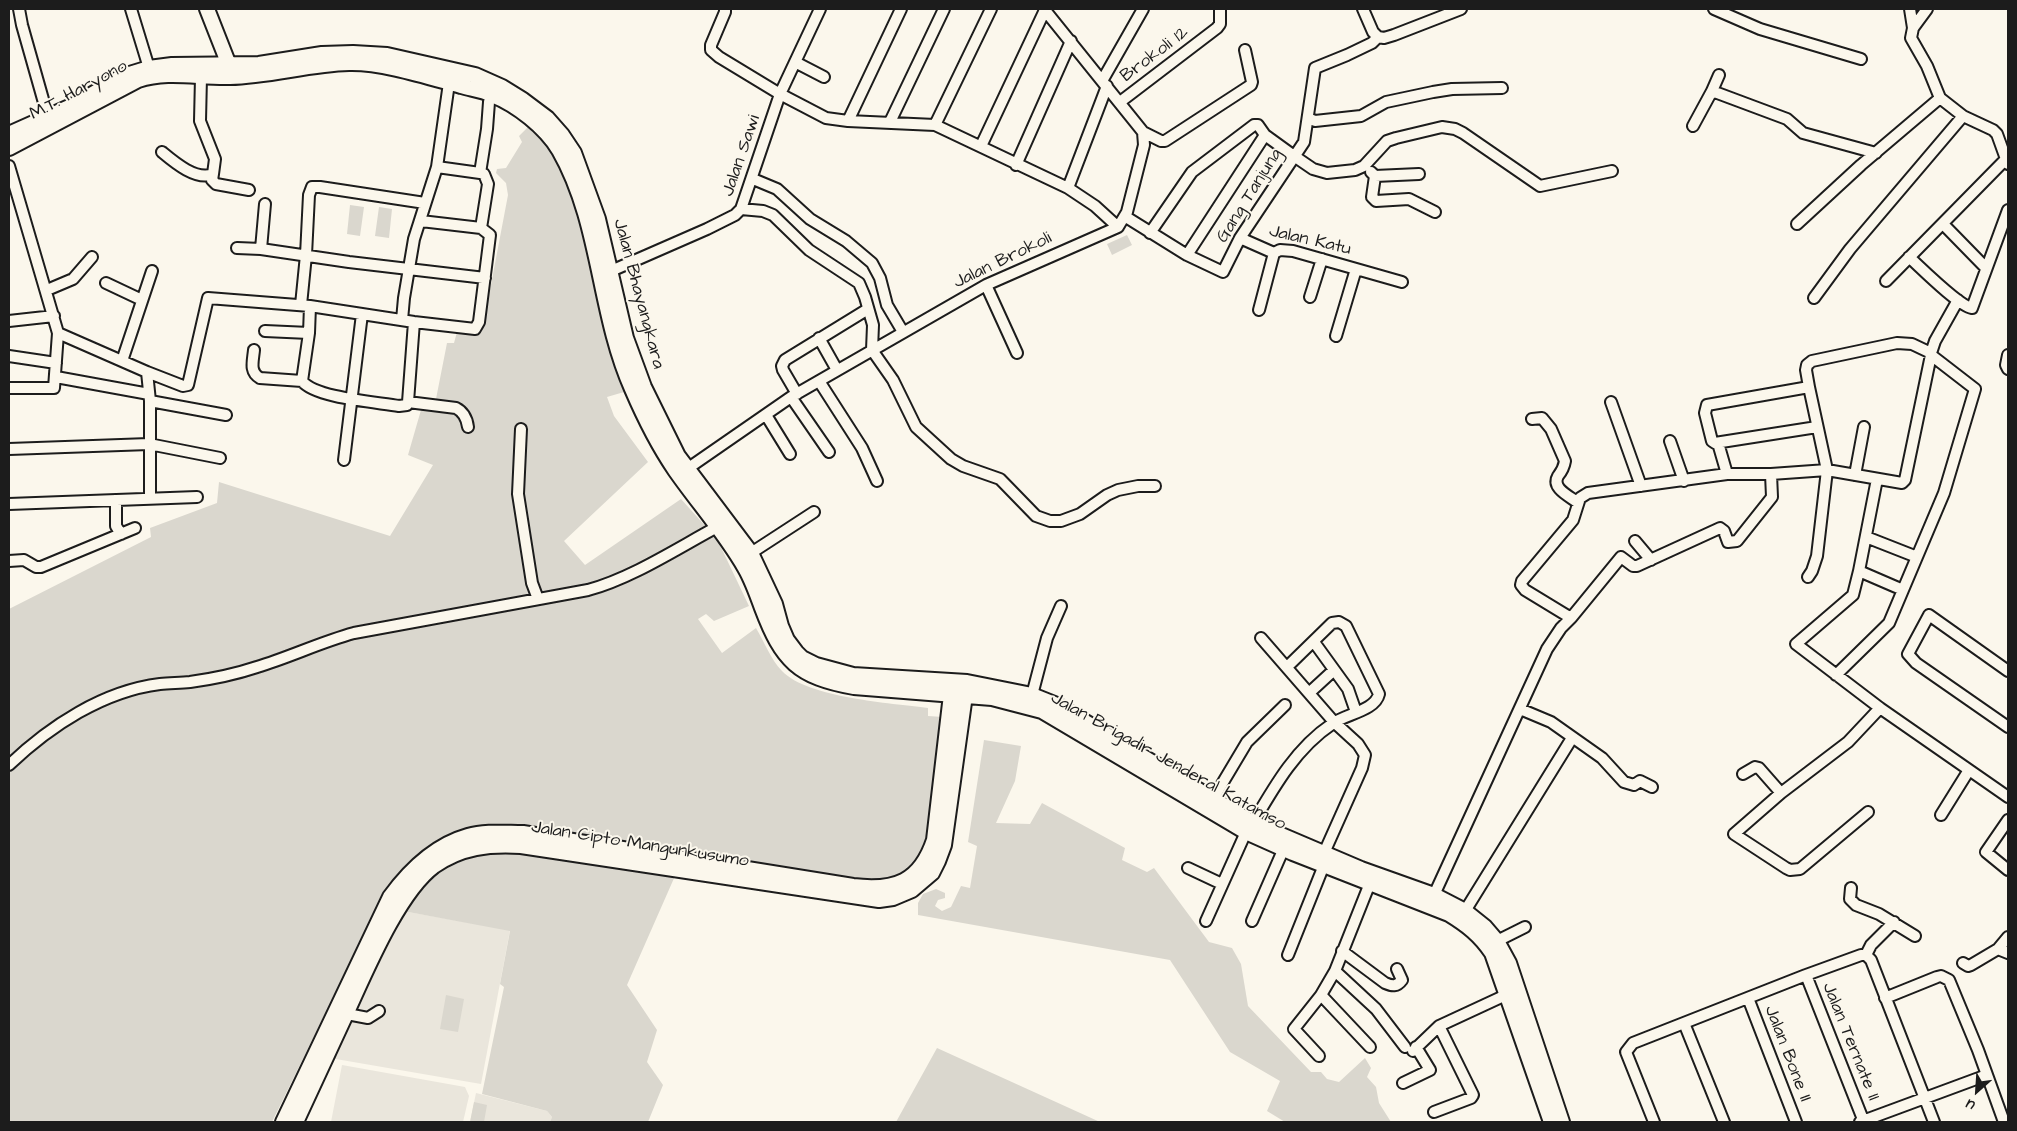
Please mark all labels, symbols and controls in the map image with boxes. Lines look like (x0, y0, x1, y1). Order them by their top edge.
street label: Brokoli 12 (1117, 22, 1193, 88)
street label: M.T. Haryono (26, 56, 132, 126)
street label: Jalan Sawi (718, 112, 766, 200)
street label: Gang Tanjung (1212, 145, 1288, 247)
street label: Jalan Bhayangkara (608, 217, 668, 371)
street label: Jalan Katu (1267, 221, 1353, 261)
street label: Jalan Brokoli (950, 228, 1056, 294)
street label: Jalan Brigadir Jenderal Katamso (1046, 688, 1290, 836)
street label: Jalan Cipto Mangunkusumo (530, 817, 750, 873)
street label: Jalan Ternate II (1816, 980, 1884, 1104)
street label: Jalan Bone II (1759, 1003, 1815, 1105)
north arrow (1952, 1066, 2002, 1116)
text: U (1963, 1094, 1978, 1115)

